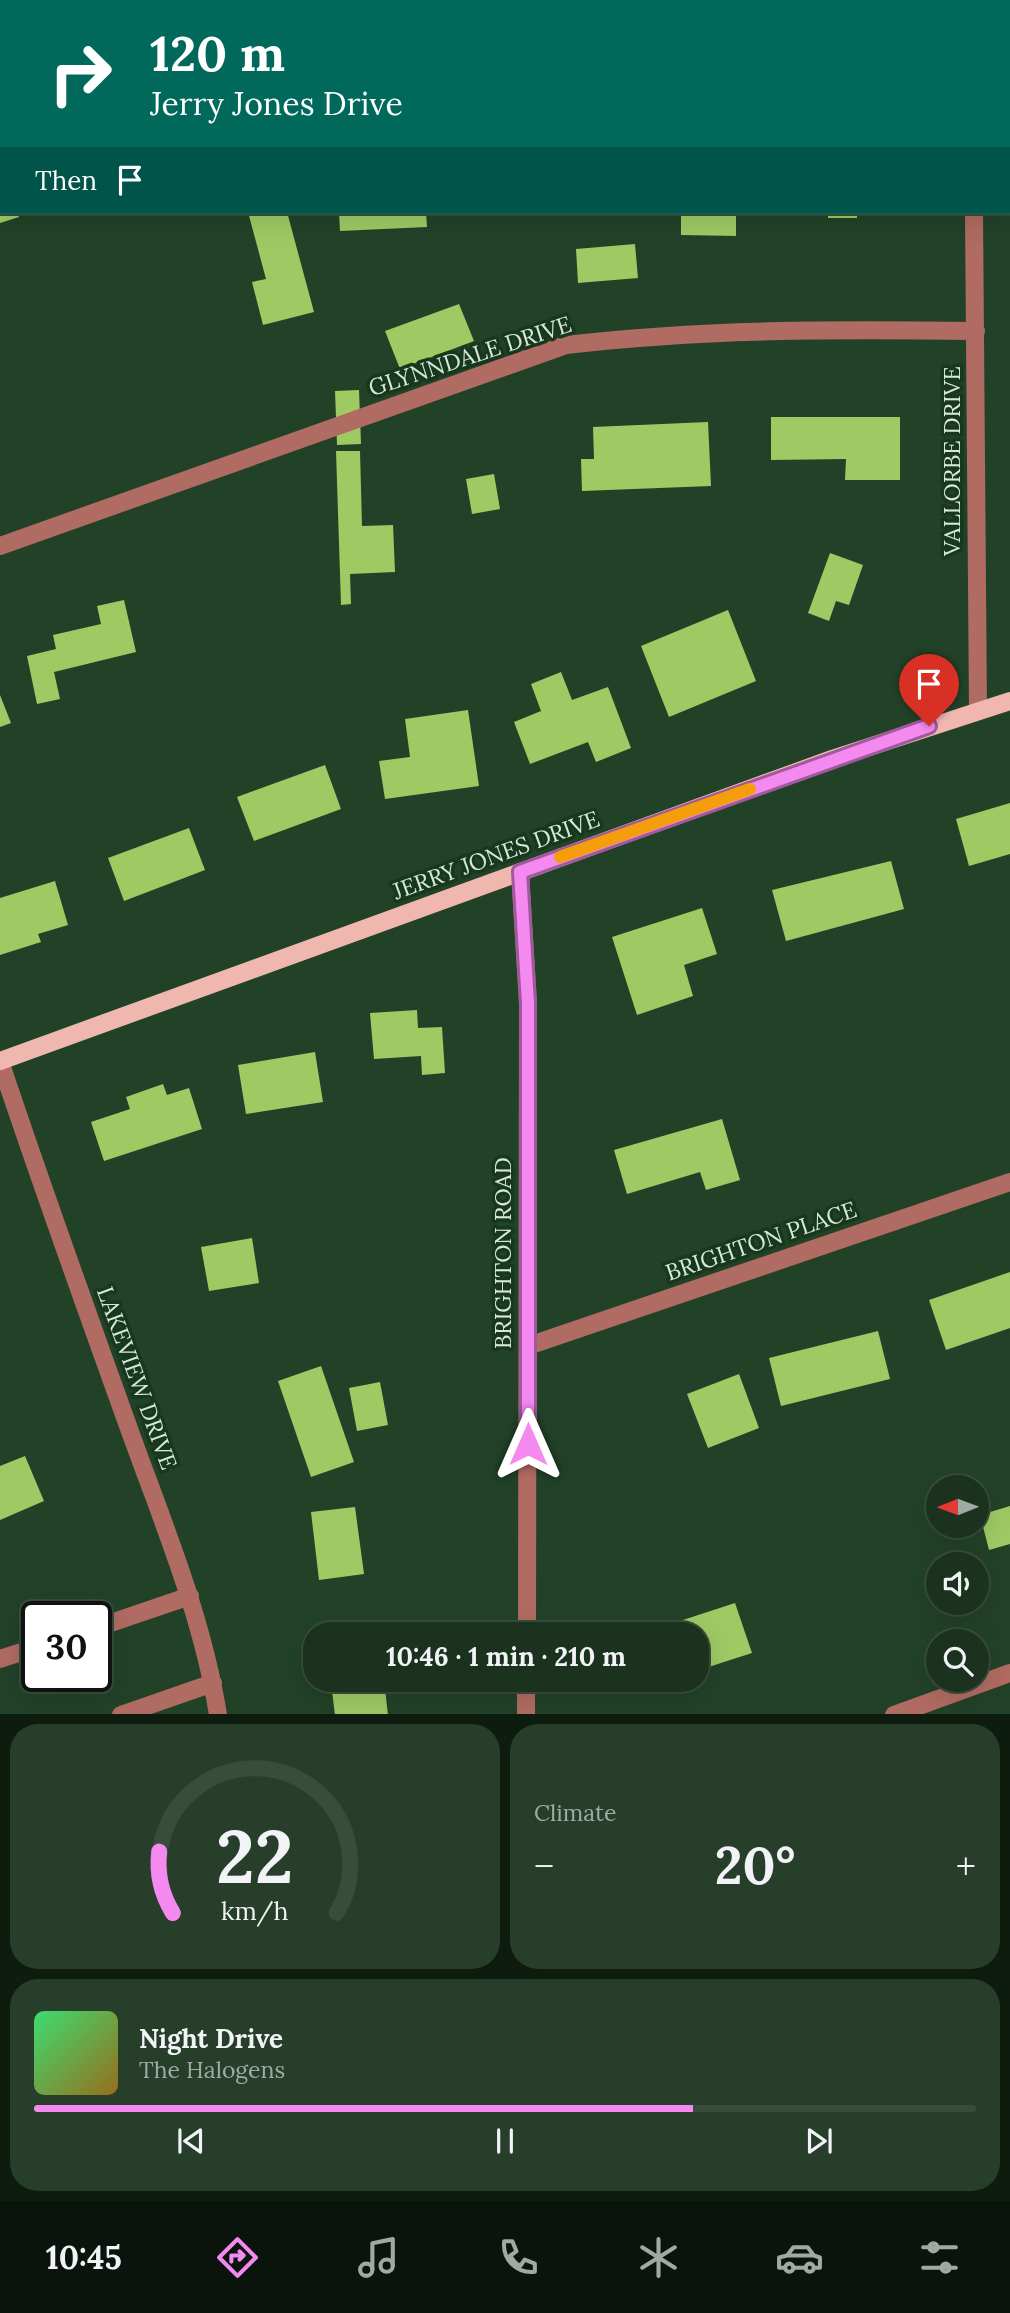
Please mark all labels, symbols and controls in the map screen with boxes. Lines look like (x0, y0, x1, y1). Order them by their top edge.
text: 120 m (150, 22, 285, 84)
icon: right (35, 28, 126, 119)
text: Jerry Jones Drive (150, 83, 403, 124)
icon: arrive (111, 161, 149, 199)
text: Then (35, 164, 97, 197)
street label: GLYNNDALE DRIVE (365, 309, 575, 402)
street label: VALLORBE DRIVE (937, 366, 966, 557)
pin (899, 654, 959, 726)
icon: arrive (910, 665, 948, 703)
street label: JERRY JONES DRIVE (388, 804, 603, 906)
street label: BRIGHTON ROAD (488, 1157, 517, 1349)
street label: BRIGHTON PLACE (662, 1194, 860, 1287)
street label: LAKEVIEW DRIVE (91, 1282, 184, 1473)
position arrow (491, 1407, 565, 1481)
north arrow (926, 1475, 989, 1538)
map controls (926, 1475, 989, 1692)
button: sound (926, 1552, 989, 1615)
speed limit sign: 30 (21, 1601, 112, 1692)
button: search (926, 1629, 989, 1692)
text: 10:46 · 1 min · 210 m (386, 1640, 626, 1673)
text: Climate (534, 1798, 616, 1827)
text: 22 (216, 1810, 294, 1903)
text: 20° (715, 1832, 795, 1898)
text: − (534, 1842, 554, 1890)
text: + (956, 1842, 976, 1890)
text: km/h (221, 1894, 289, 1926)
text: Night Drive (139, 2022, 283, 2055)
text: The Halogens (139, 2055, 285, 2084)
icon: previous (172, 2122, 210, 2160)
icon: pause (486, 2122, 524, 2160)
icon: next (800, 2122, 838, 2160)
icon: directions (213, 2233, 262, 2282)
icon: music (354, 2233, 403, 2282)
icon: phone (494, 2233, 543, 2282)
icon: climate (634, 2233, 683, 2282)
icon: car (775, 2233, 824, 2282)
icon: filters (915, 2233, 964, 2282)
text: 10:45 (46, 2237, 122, 2278)

